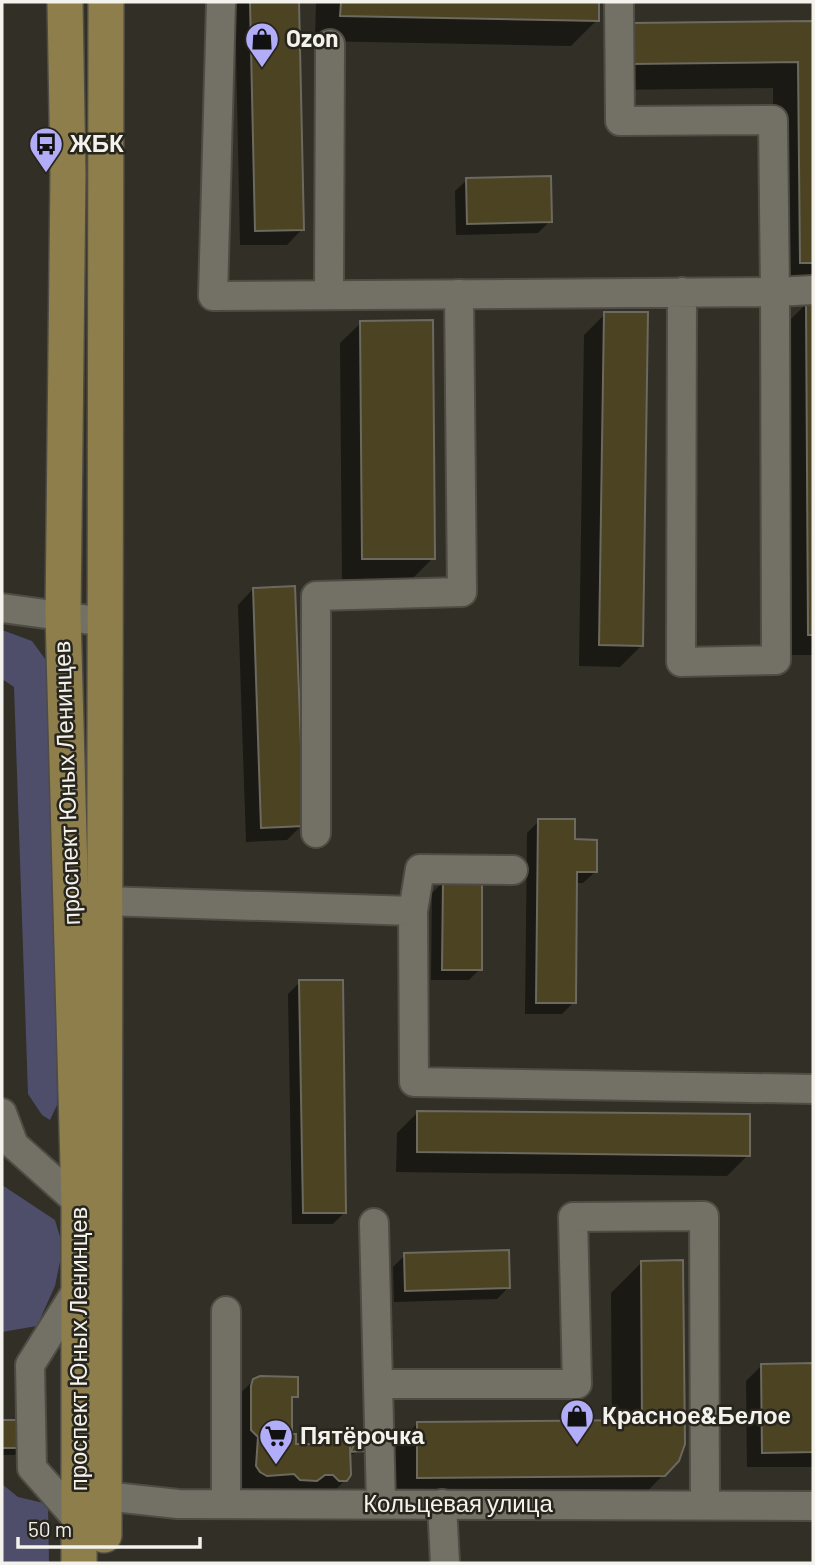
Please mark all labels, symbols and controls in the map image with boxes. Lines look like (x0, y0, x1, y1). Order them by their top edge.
shop icon: Ozon (243, 20, 281, 69)
place label: Ozon (286, 23, 338, 52)
bus stop icon: ЖБК (27, 125, 65, 174)
place label: ЖБК (69, 128, 124, 157)
street label: проспект Юных Ленинцев (46, 640, 85, 926)
street label: проспект Юных Ленинцев (63, 1207, 92, 1491)
shop icon: Красное&Белое (558, 1397, 596, 1446)
place label: Красное&Белое (602, 1400, 791, 1429)
supermarket icon: Пятёрочка (257, 1417, 295, 1466)
place label: Пятёрочка (300, 1420, 425, 1449)
street label: Кольцевая улица (363, 1488, 554, 1517)
scale bar (18, 1506, 200, 1550)
text: 50 m (28, 1516, 72, 1541)

